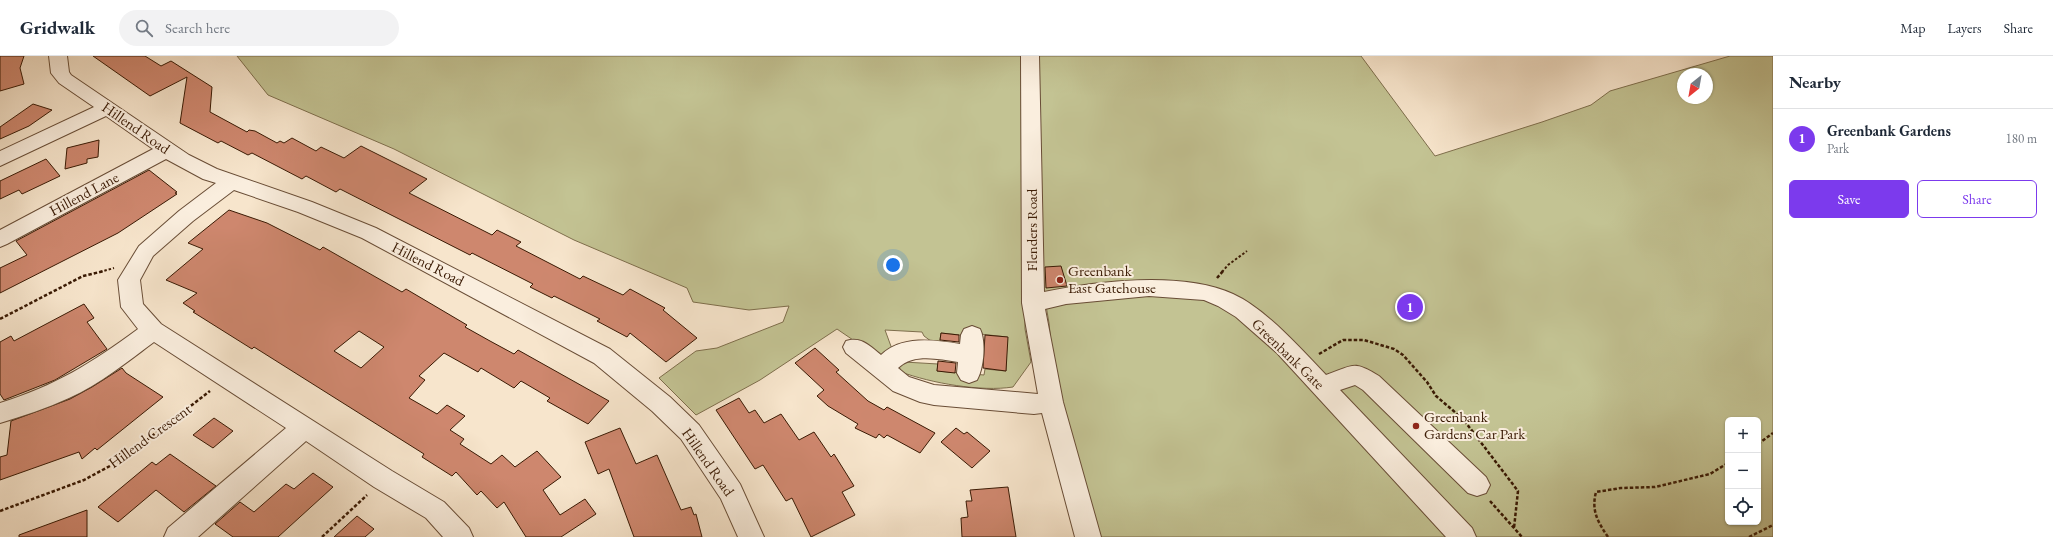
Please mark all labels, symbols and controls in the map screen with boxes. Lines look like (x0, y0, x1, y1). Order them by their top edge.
search box (119, 10, 399, 46)
text: Gridwalk (20, 15, 95, 40)
icon: search (133, 17, 155, 39)
text: Search here (165, 18, 230, 37)
text: Map (1900, 19, 1925, 37)
text: Layers (1947, 19, 1982, 37)
text: Share (2004, 19, 2033, 37)
north arrow (1677, 68, 1713, 104)
text: Nearby (1789, 71, 1841, 93)
street label: Hillend Road (99, 97, 174, 158)
text: Greenbank Gardens (1827, 121, 1951, 140)
text: 1 (1799, 130, 1805, 147)
text: 180 m (2006, 130, 2037, 147)
text: Park (1827, 140, 1849, 157)
street label: Hillend Lane (46, 167, 122, 220)
button: Save (1789, 180, 1909, 218)
button: Share (1917, 180, 2037, 218)
street label: Flenders Road (1022, 188, 1041, 271)
street label: Hillend Road (389, 237, 468, 290)
your location (883, 255, 903, 275)
place label: Greenbank East Gatehouse (1068, 261, 1156, 297)
marker: Greenbank East Gatehouse (1055, 275, 1065, 285)
pin: 1 (1397, 292, 1423, 322)
street label: Greenbank Gate (1248, 314, 1329, 393)
street label: Hillend Crescent (104, 399, 195, 472)
place label: Greenbank Gardens Car Park (1424, 407, 1526, 443)
map controls (1725, 417, 1761, 525)
button: + (1725, 417, 1761, 453)
marker: Greenbank Gardens Car Park (1411, 421, 1421, 431)
street label: Hillend Road (678, 424, 739, 500)
button: − (1725, 453, 1761, 489)
button: locate (1725, 489, 1761, 525)

